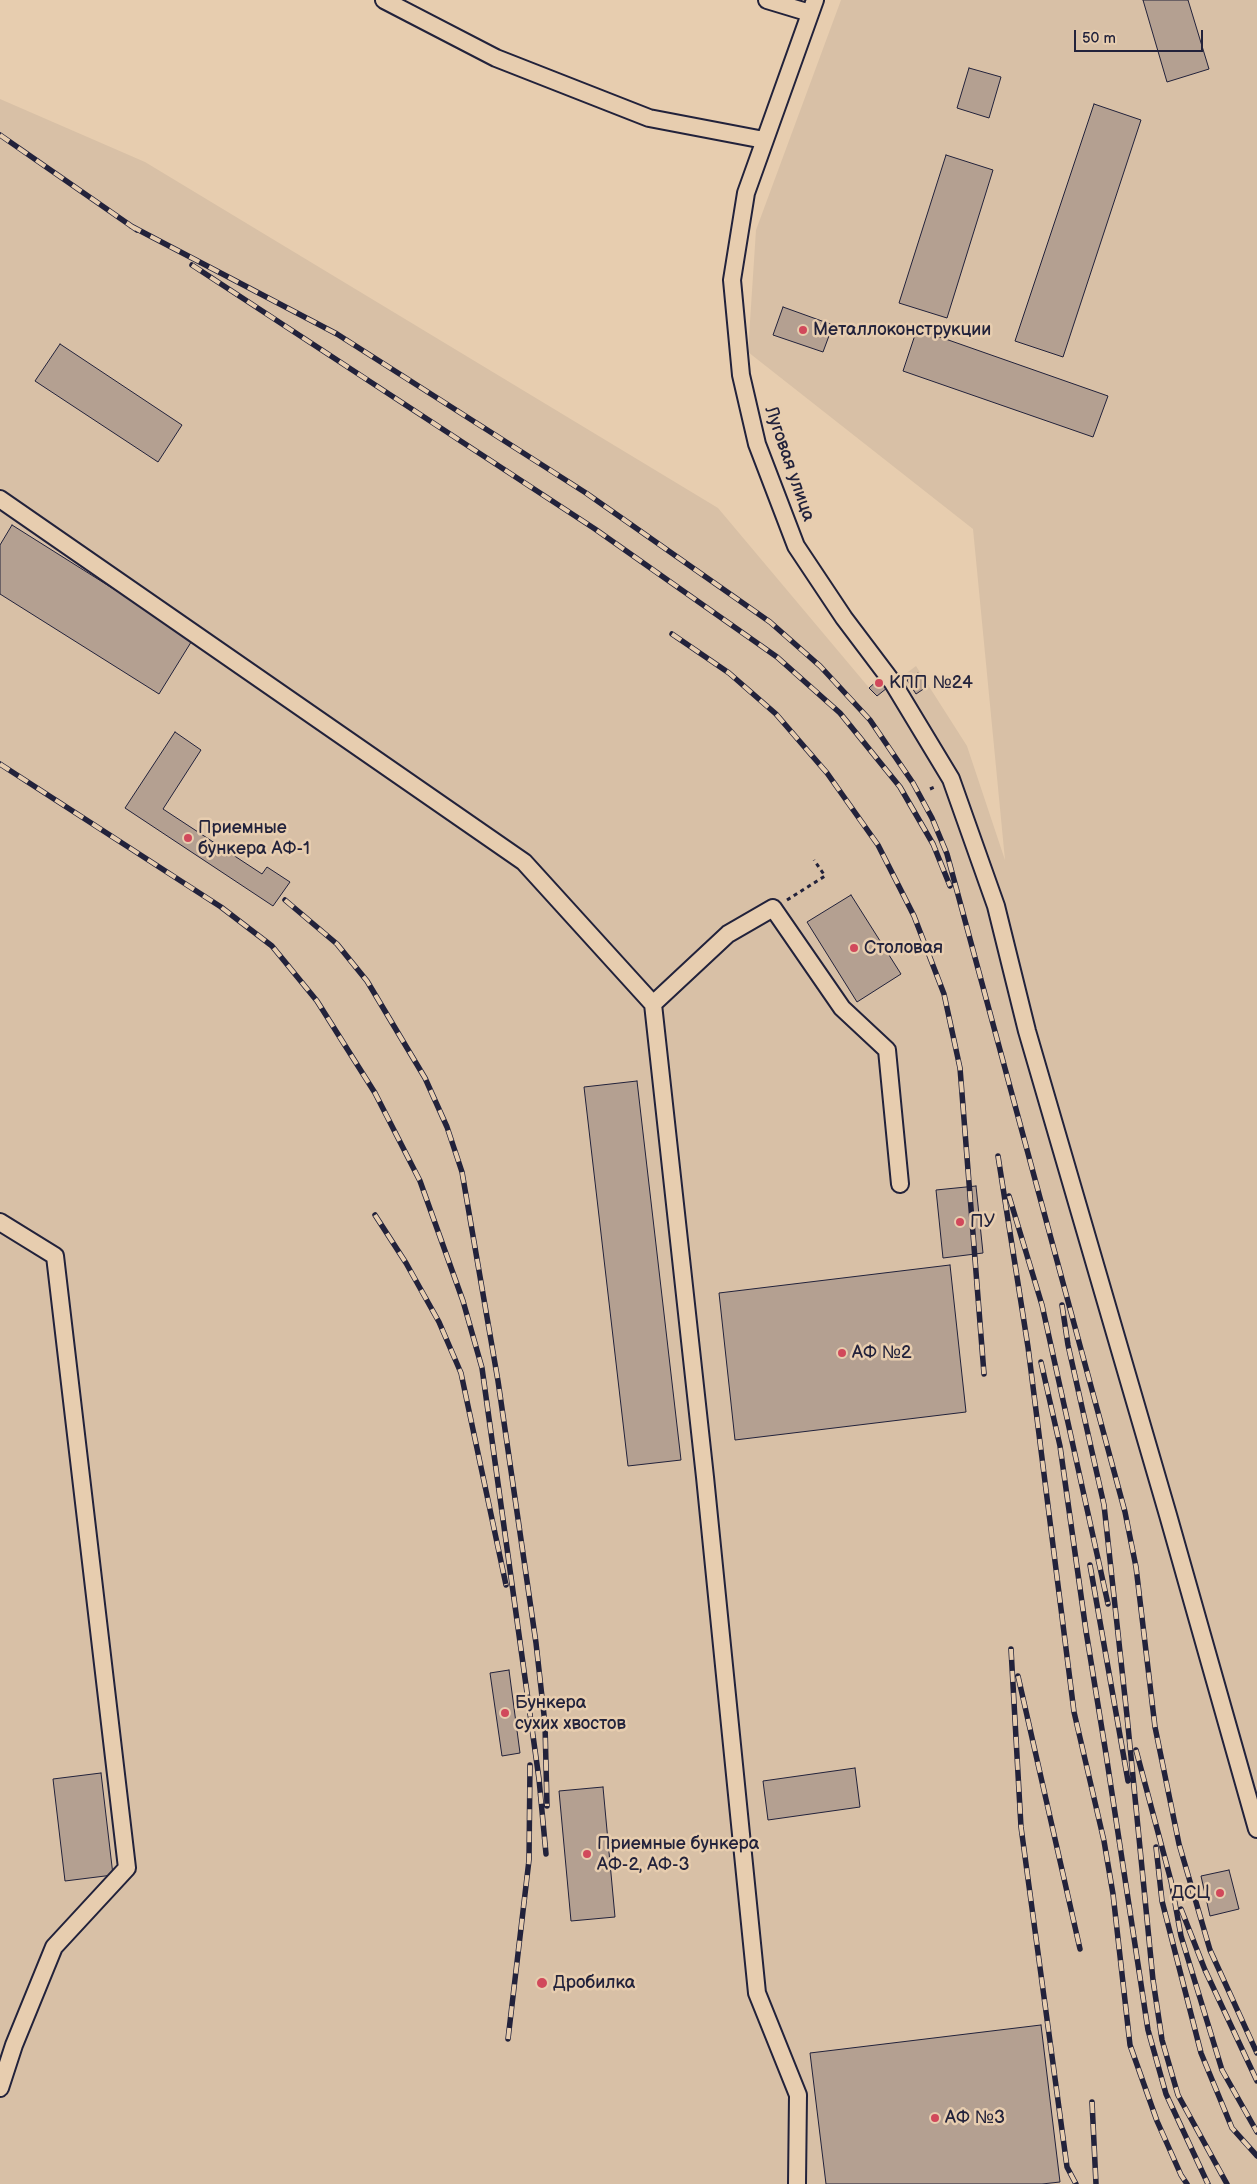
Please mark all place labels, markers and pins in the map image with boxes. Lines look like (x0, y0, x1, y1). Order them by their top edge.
place label: Металлоконструкции (813, 319, 991, 341)
marker: Металлоконструкции (797, 324, 809, 336)
place label: КПП №24 (889, 672, 973, 694)
marker: КПП №24 (873, 677, 885, 689)
place label: Приемные бункера АФ-1 (198, 817, 310, 860)
marker: Приемные бункера АФ-1 (182, 832, 194, 844)
place label: Столовая (864, 937, 943, 959)
marker: Столовая (848, 942, 860, 954)
place label: ПУ (970, 1211, 995, 1233)
marker: ПУ (954, 1216, 966, 1228)
place label: АФ №2 (852, 1342, 912, 1364)
marker: АФ №2 (836, 1347, 848, 1359)
place label: Бункера сухих хвостов (515, 1692, 626, 1735)
marker: Бункера сухих хвостов (499, 1707, 511, 1719)
place label: Приемные бункера АФ-2, АФ-3 (597, 1833, 759, 1876)
marker: Приемные бункера АФ-2, АФ-3 (581, 1848, 593, 1860)
place label: ДСЦ (1172, 1882, 1210, 1904)
marker: ДСЦ (1214, 1887, 1226, 1899)
place label: Дробилка (553, 1972, 635, 1994)
marker: Дробилка (535, 1976, 549, 1990)
place label: АФ №3 (945, 2107, 1005, 2129)
marker: АФ №3 (929, 2112, 941, 2124)

